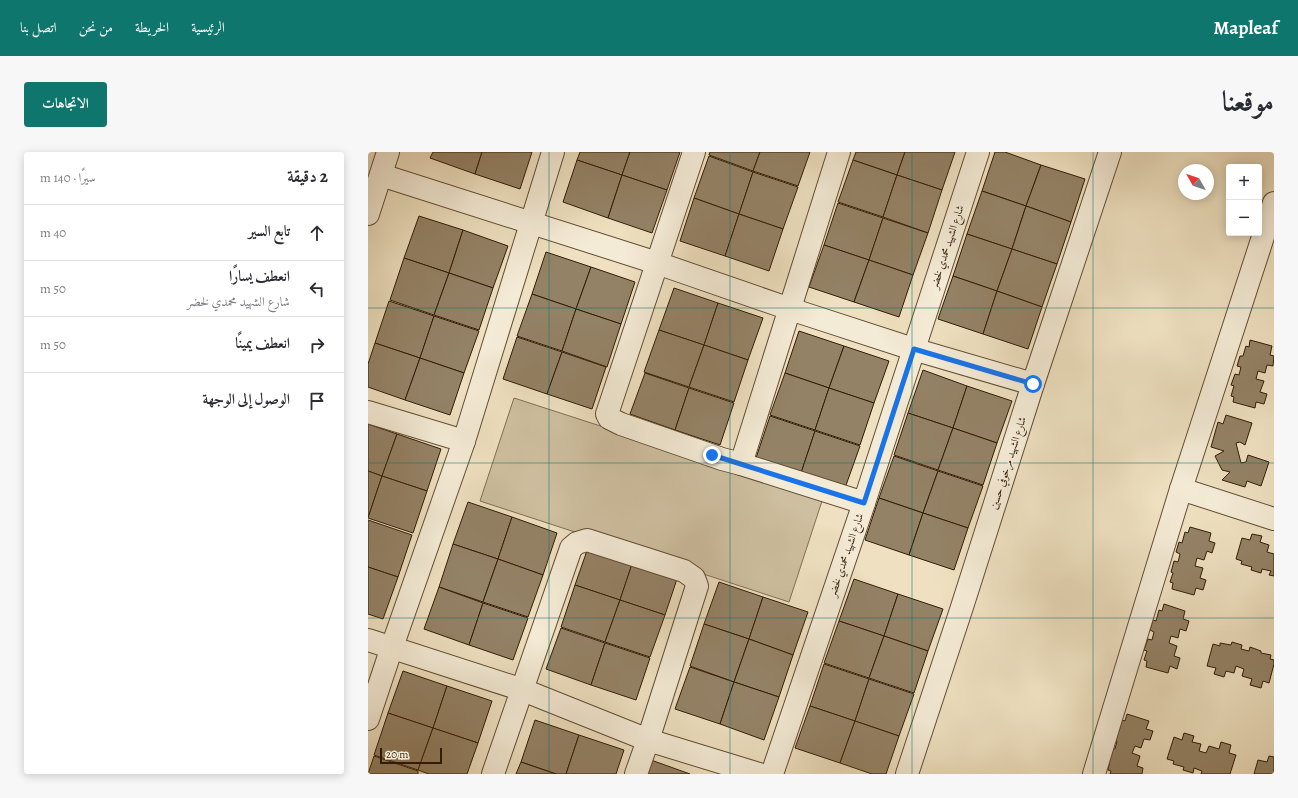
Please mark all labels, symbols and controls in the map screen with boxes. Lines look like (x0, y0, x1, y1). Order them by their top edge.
text: Mapleaf (1213, 15, 1278, 41)
text: اتصل بنا (20, 18, 57, 37)
text: من نحن (79, 18, 113, 37)
text: الخريطة (135, 18, 169, 37)
text: الرئيسية (191, 18, 225, 37)
button: الاتجاهات (24, 82, 107, 127)
text: موقعنا (1222, 83, 1274, 121)
north arrow (1178, 164, 1214, 200)
map controls (1226, 164, 1262, 236)
button: + (1226, 164, 1262, 200)
text: 2 دقيقة (287, 165, 328, 188)
text: سيرًا · 140 m (40, 169, 96, 186)
button: − (1226, 200, 1262, 236)
street label: شارع الشهيد محمدي لخضر (926, 203, 970, 292)
text: تابع السير (248, 221, 290, 241)
icon: ahead (306, 222, 328, 244)
text: 40 m (40, 224, 66, 241)
text: انعطف يسارًا (229, 266, 290, 286)
icon: left (306, 278, 328, 300)
text: 50 m (40, 280, 66, 297)
text: شارع الشهيد محمدي لخضر (187, 293, 290, 310)
text: انعطف يمينًا (235, 333, 290, 353)
icon: right (306, 334, 328, 356)
text: 50 m (40, 336, 66, 353)
route start (1024, 375, 1042, 393)
text: الوصول إلى الوجهة (203, 389, 290, 409)
icon: arrive (306, 390, 328, 412)
street label: شارع الشهيد مرخوفي حسين (986, 415, 1032, 512)
route end (703, 446, 721, 464)
street label: شارع الشهيد محمدي لخضر (824, 511, 869, 600)
scale bar (380, 746, 442, 765)
text: 20 m (386, 747, 408, 762)

